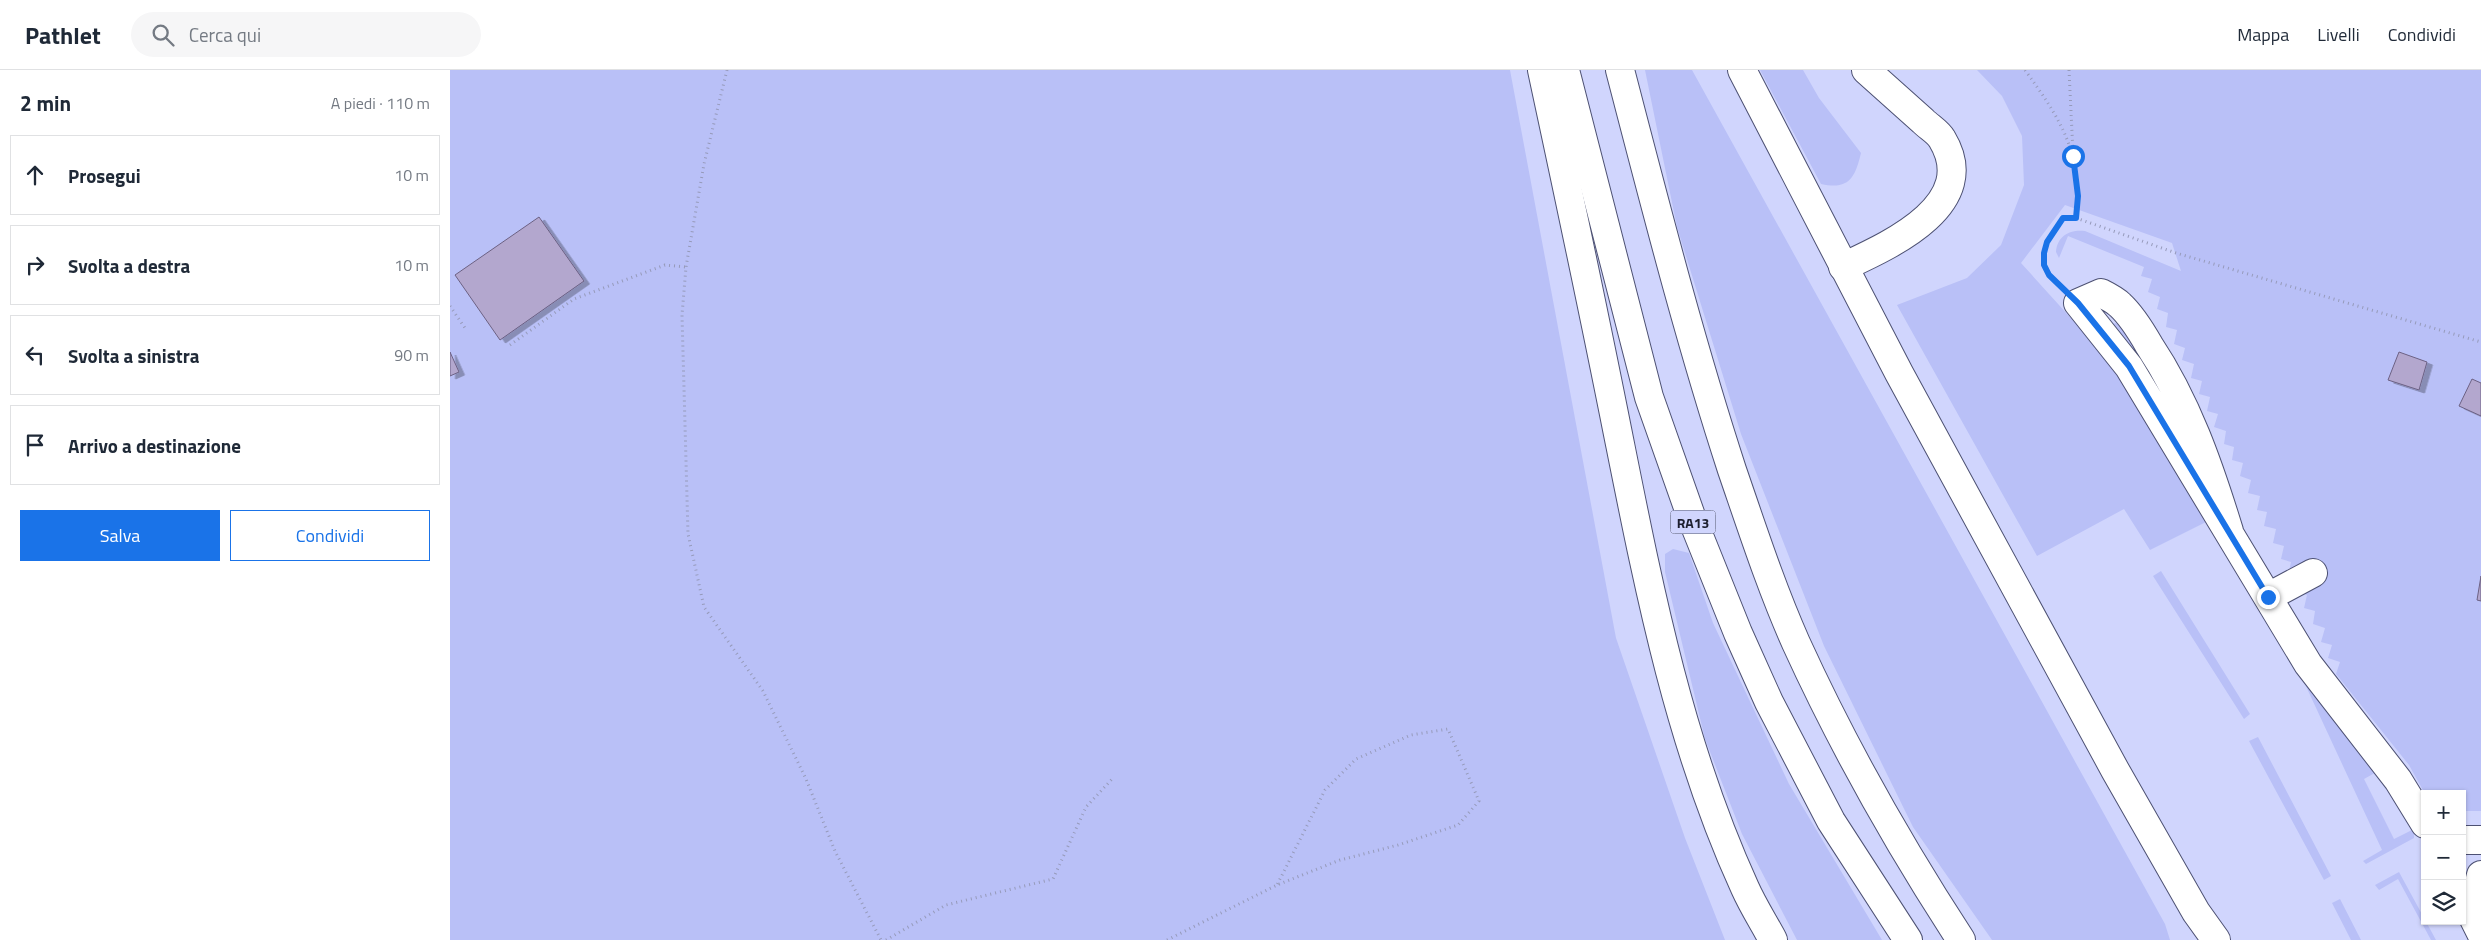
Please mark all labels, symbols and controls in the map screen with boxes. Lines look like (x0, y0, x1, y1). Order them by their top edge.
search box (131, 12, 481, 57)
text: Pathlet (25, 17, 101, 53)
text: Cerca qui (189, 20, 261, 49)
icon: search (149, 21, 177, 49)
text: Mappa (2237, 21, 2289, 48)
text: Livelli (2317, 21, 2360, 48)
text: Condividi (2388, 21, 2456, 48)
text: 2 min (20, 87, 71, 119)
text: A piedi · 110 m (331, 91, 430, 115)
route start (2062, 145, 2085, 168)
icon: ahead (21, 161, 49, 189)
text: Prosegui (68, 161, 141, 190)
text: 10 m (394, 163, 429, 187)
icon: right (21, 251, 49, 279)
text: Svolta a destra (68, 251, 190, 280)
text: 10 m (394, 253, 429, 277)
icon: left (21, 341, 49, 369)
text: Svolta a sinistra (68, 341, 199, 370)
text: 90 m (394, 343, 429, 367)
icon: arrive (21, 431, 49, 459)
text: Arrivo a destinazione (68, 431, 241, 460)
button: Salva (20, 510, 220, 561)
button: Condividi (230, 510, 430, 561)
road number: RA13 (1670, 511, 1716, 534)
route end (2257, 586, 2280, 609)
map controls (2421, 790, 2466, 925)
button: + (2421, 790, 2466, 835)
button: − (2421, 835, 2466, 880)
button: layers (2421, 880, 2466, 925)

